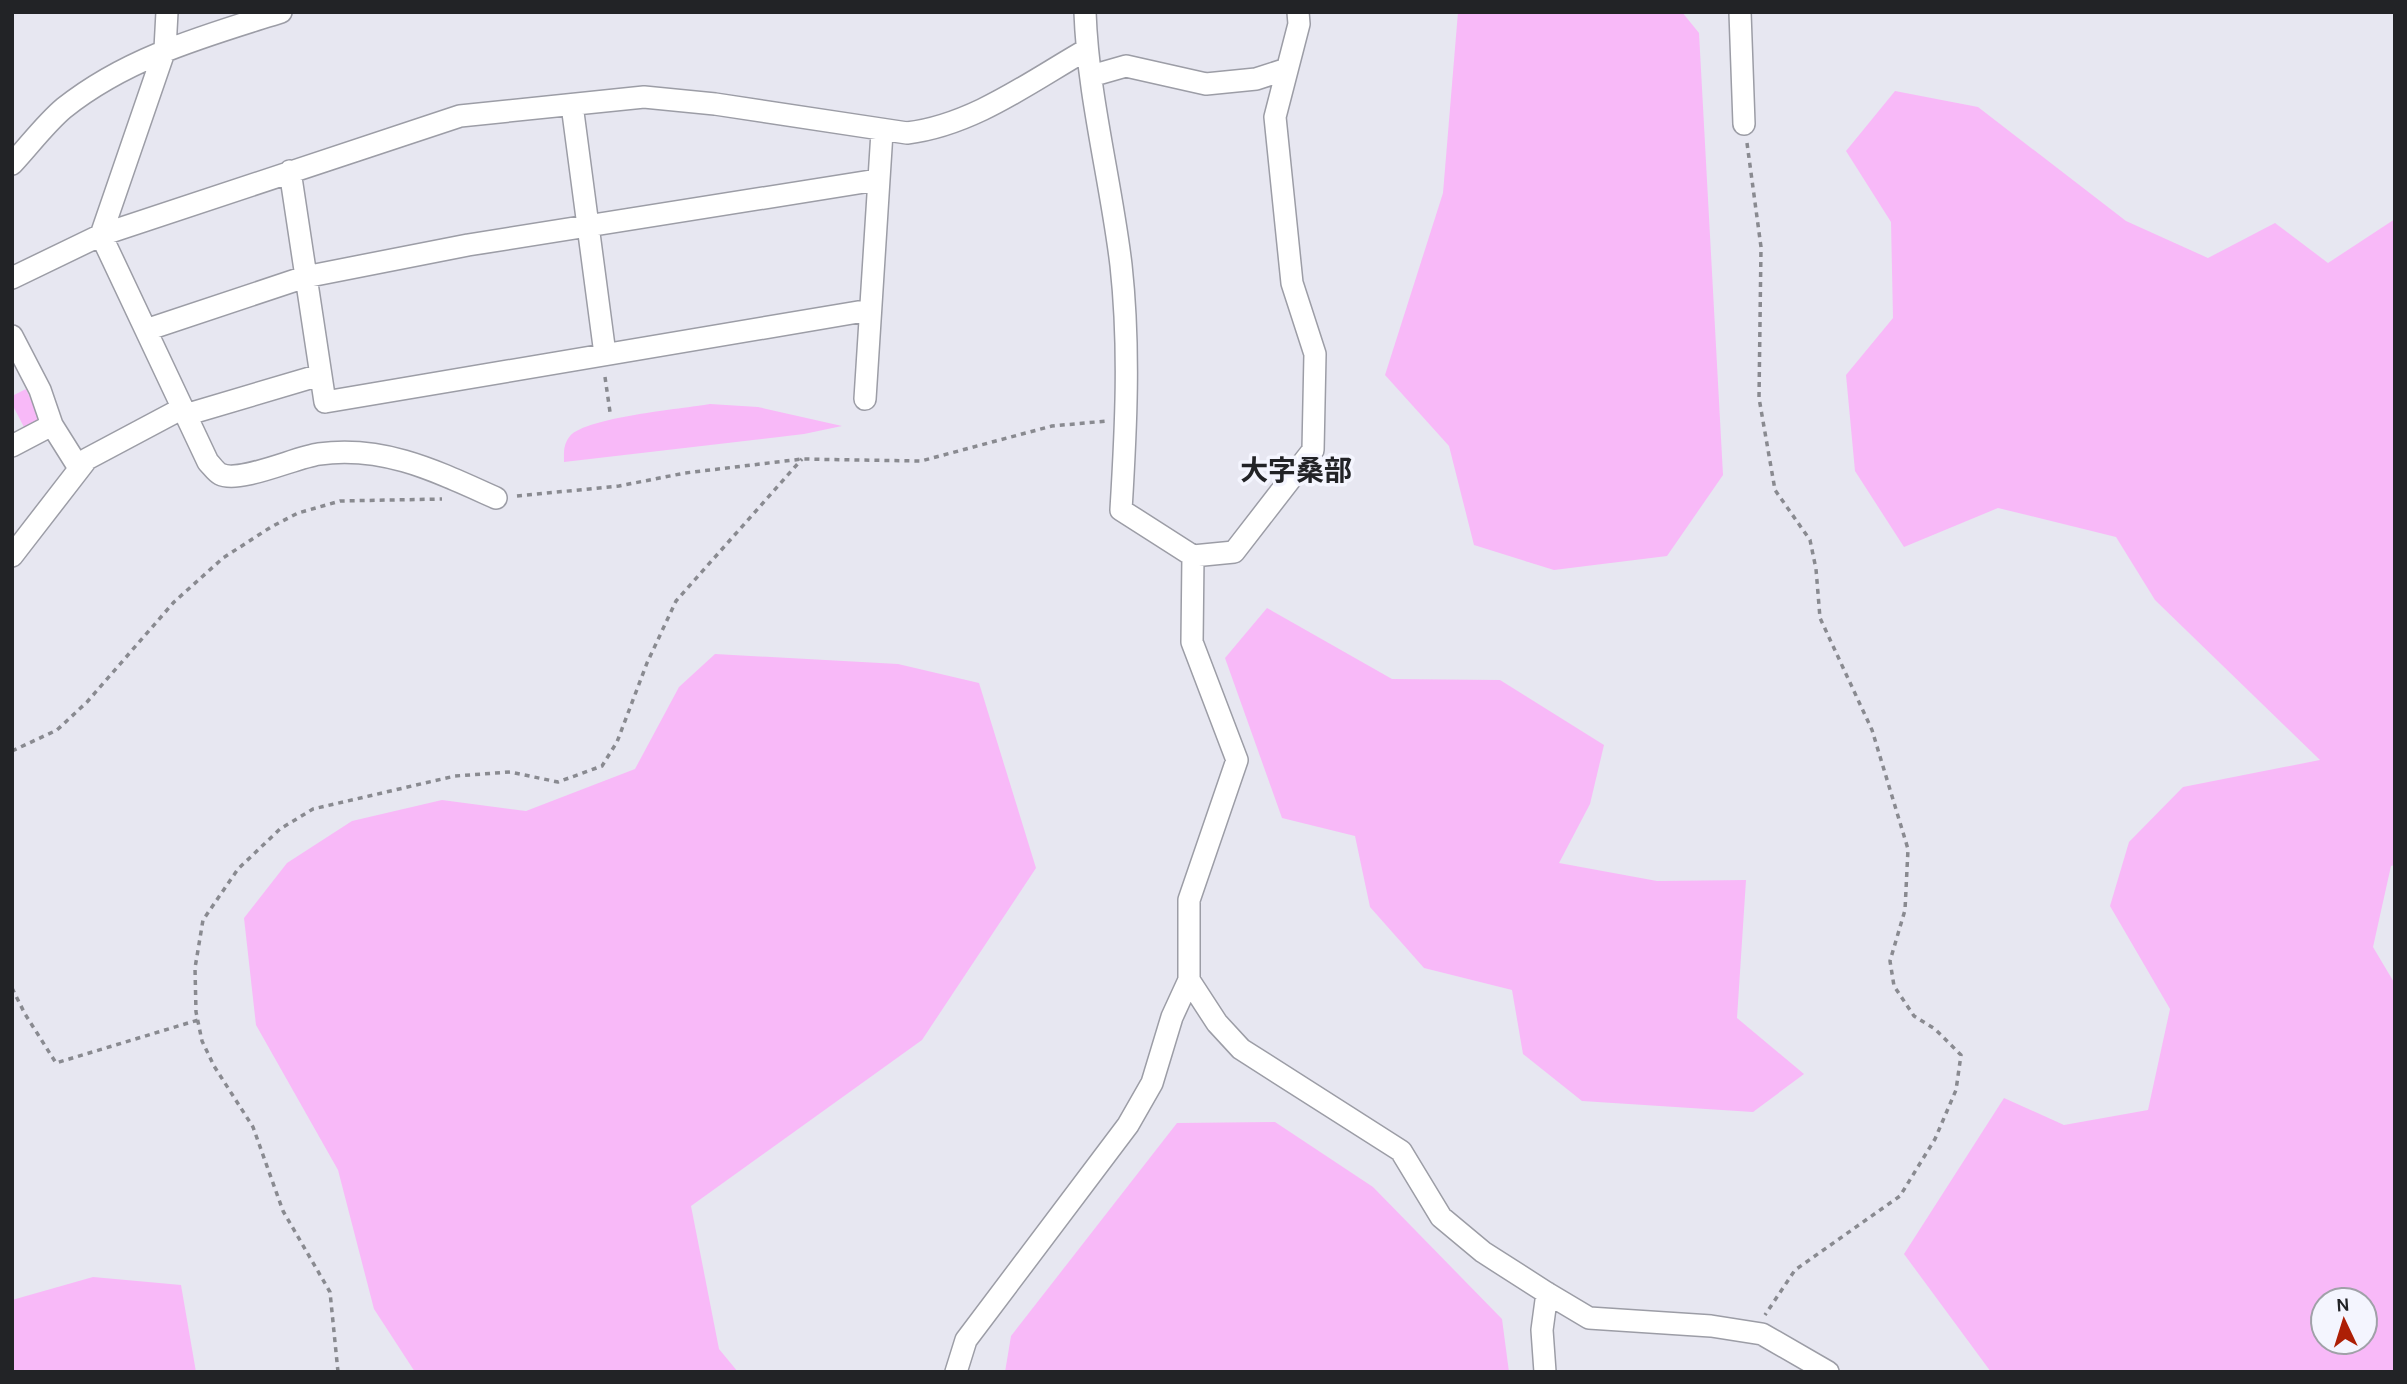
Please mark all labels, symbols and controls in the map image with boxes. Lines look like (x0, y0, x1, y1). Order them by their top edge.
district label: 大字桑部 (1240, 454, 1352, 487)
north arrow (2309, 1286, 2379, 1356)
text: N (2335, 1294, 2350, 1316)

